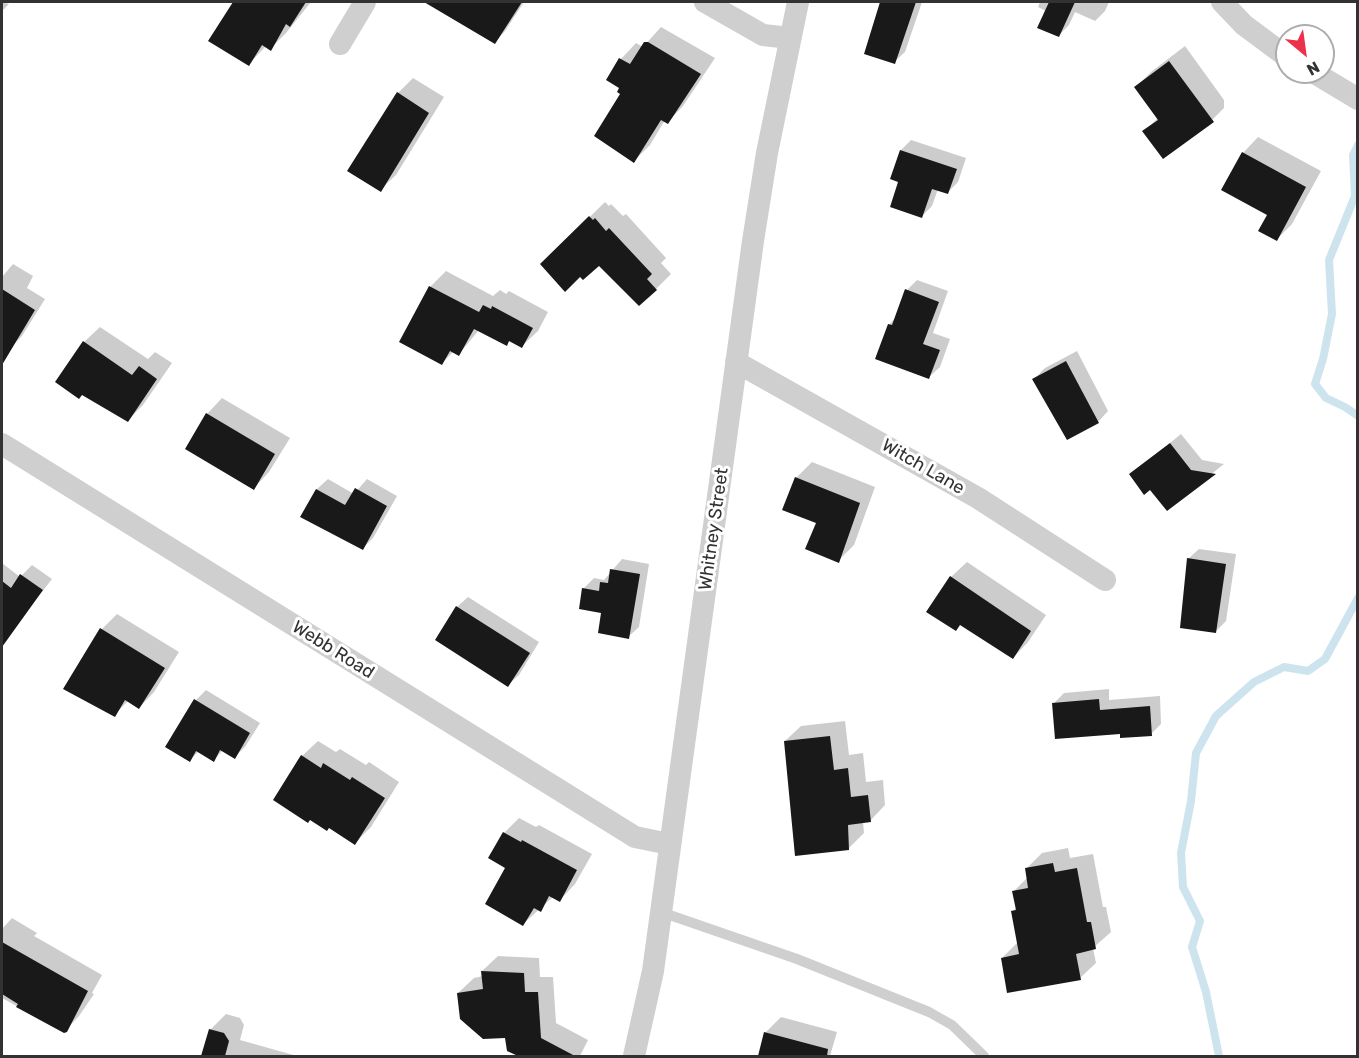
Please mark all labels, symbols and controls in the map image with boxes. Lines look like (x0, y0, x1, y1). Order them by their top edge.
north arrow (1275, 24, 1335, 84)
text: N (1303, 57, 1323, 80)
street label: Witch Lane (878, 435, 968, 499)
street label: Whitney Street (695, 466, 733, 592)
street label: Webb Road (288, 616, 378, 684)

